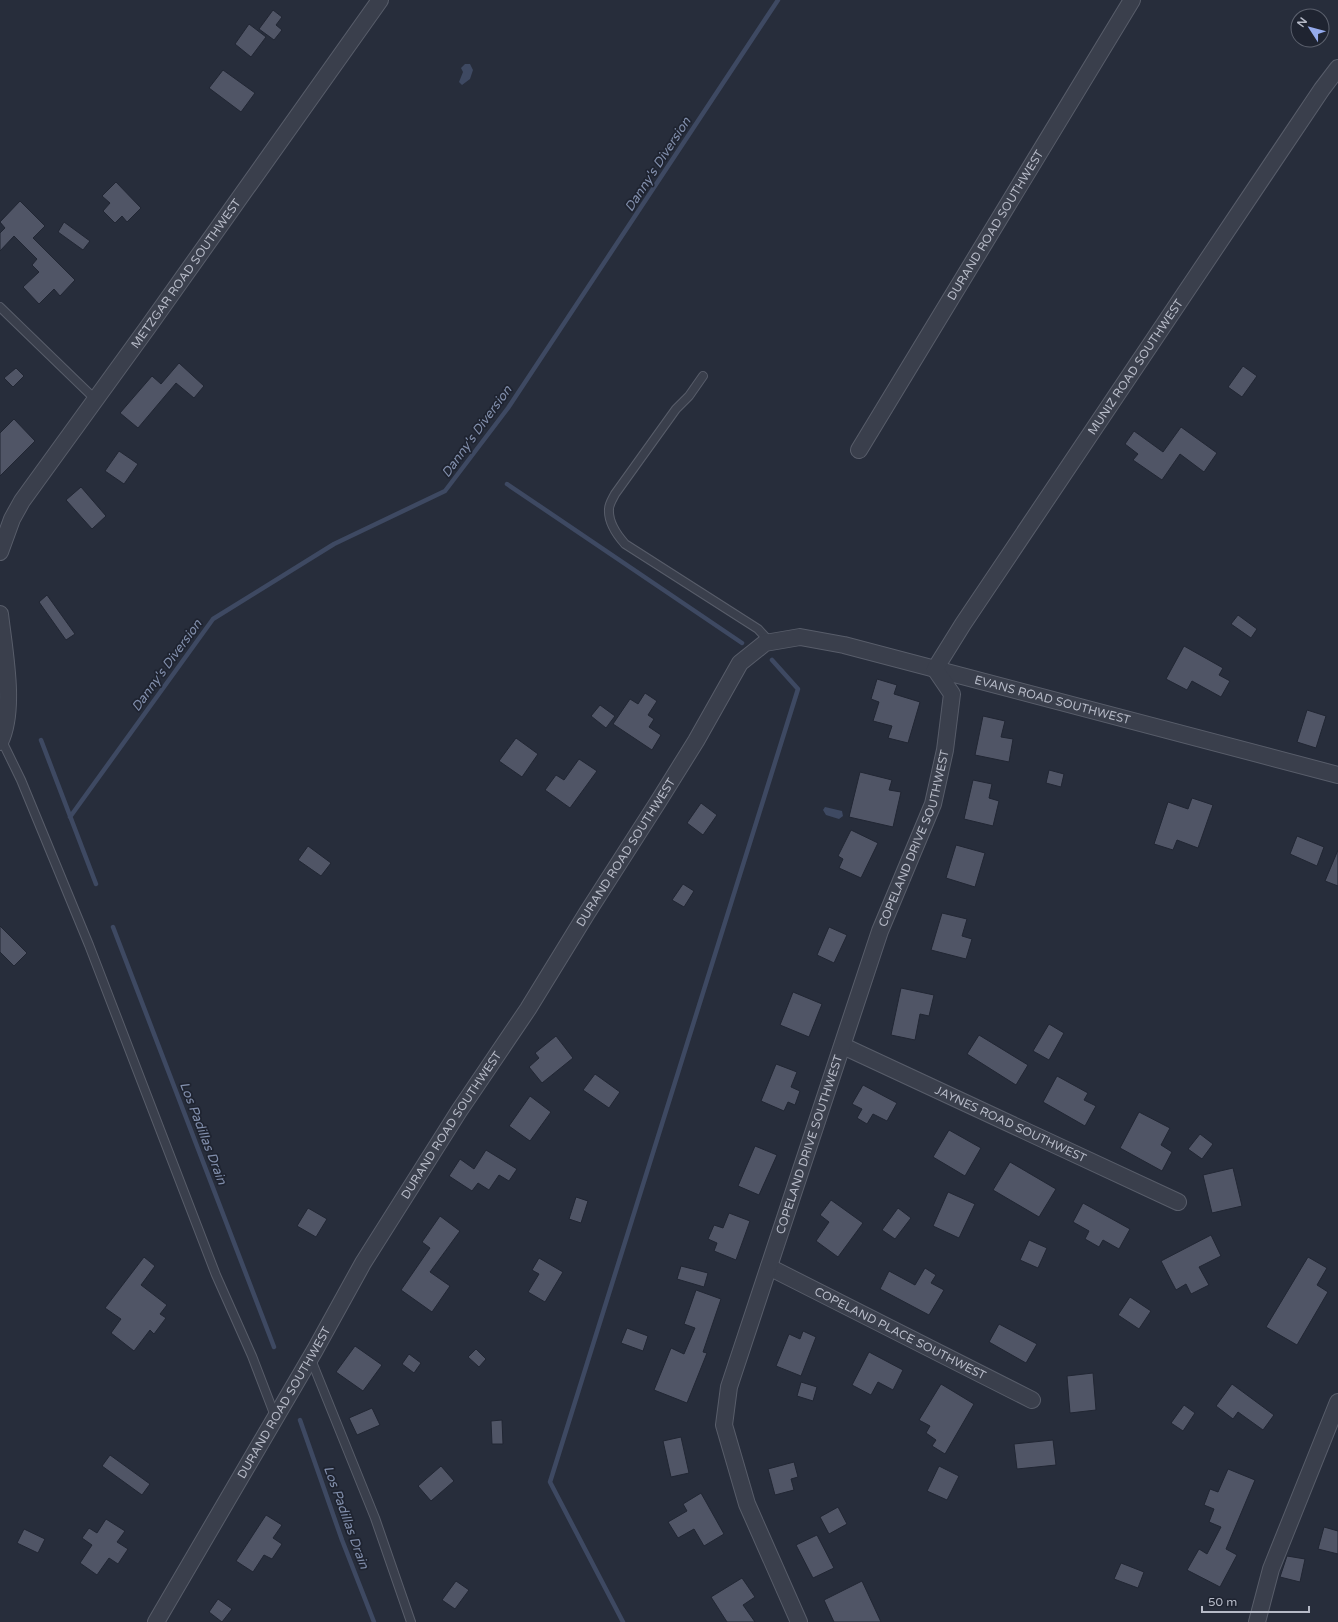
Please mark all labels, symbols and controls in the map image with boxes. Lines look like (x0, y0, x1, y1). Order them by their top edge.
north arrow (1290, 8, 1330, 48)
text: N (1294, 15, 1310, 30)
water label: Danny's Diversion (621, 113, 695, 215)
street label: DURAND ROAD SOUTHWEST (944, 147, 1047, 303)
street label: METZGAR ROAD SOUTHWEST (128, 196, 244, 351)
street label: MUNIZ ROAD SOUTHWEST (1085, 296, 1186, 438)
water label: Danny's Diversion (438, 382, 516, 481)
water label: Danny's Diversion (128, 616, 206, 715)
street label: EVANS ROAD SOUTHWEST (973, 673, 1132, 727)
street label: COPELAND DRIVE SOUTHWEST (876, 748, 952, 929)
street label: DURAND ROAD SOUTHWEST (573, 775, 679, 929)
street label: DURAND ROAD SOUTHWEST (398, 1048, 505, 1202)
street label: COPELAND DRIVE SOUTHWEST (773, 1053, 846, 1236)
water label: Los Padillas Drain (176, 1080, 230, 1188)
street label: JAYNES ROAD SOUTHWEST (933, 1083, 1089, 1166)
street label: COPELAND PLACE SOUTHWEST (812, 1284, 989, 1383)
street label: DURAND ROAD SOUTHWEST (234, 1324, 334, 1481)
water label: Los Padillas Drain (320, 1464, 373, 1572)
scale bar (1202, 1588, 1309, 1614)
text: 50 m (1208, 1595, 1237, 1609)

